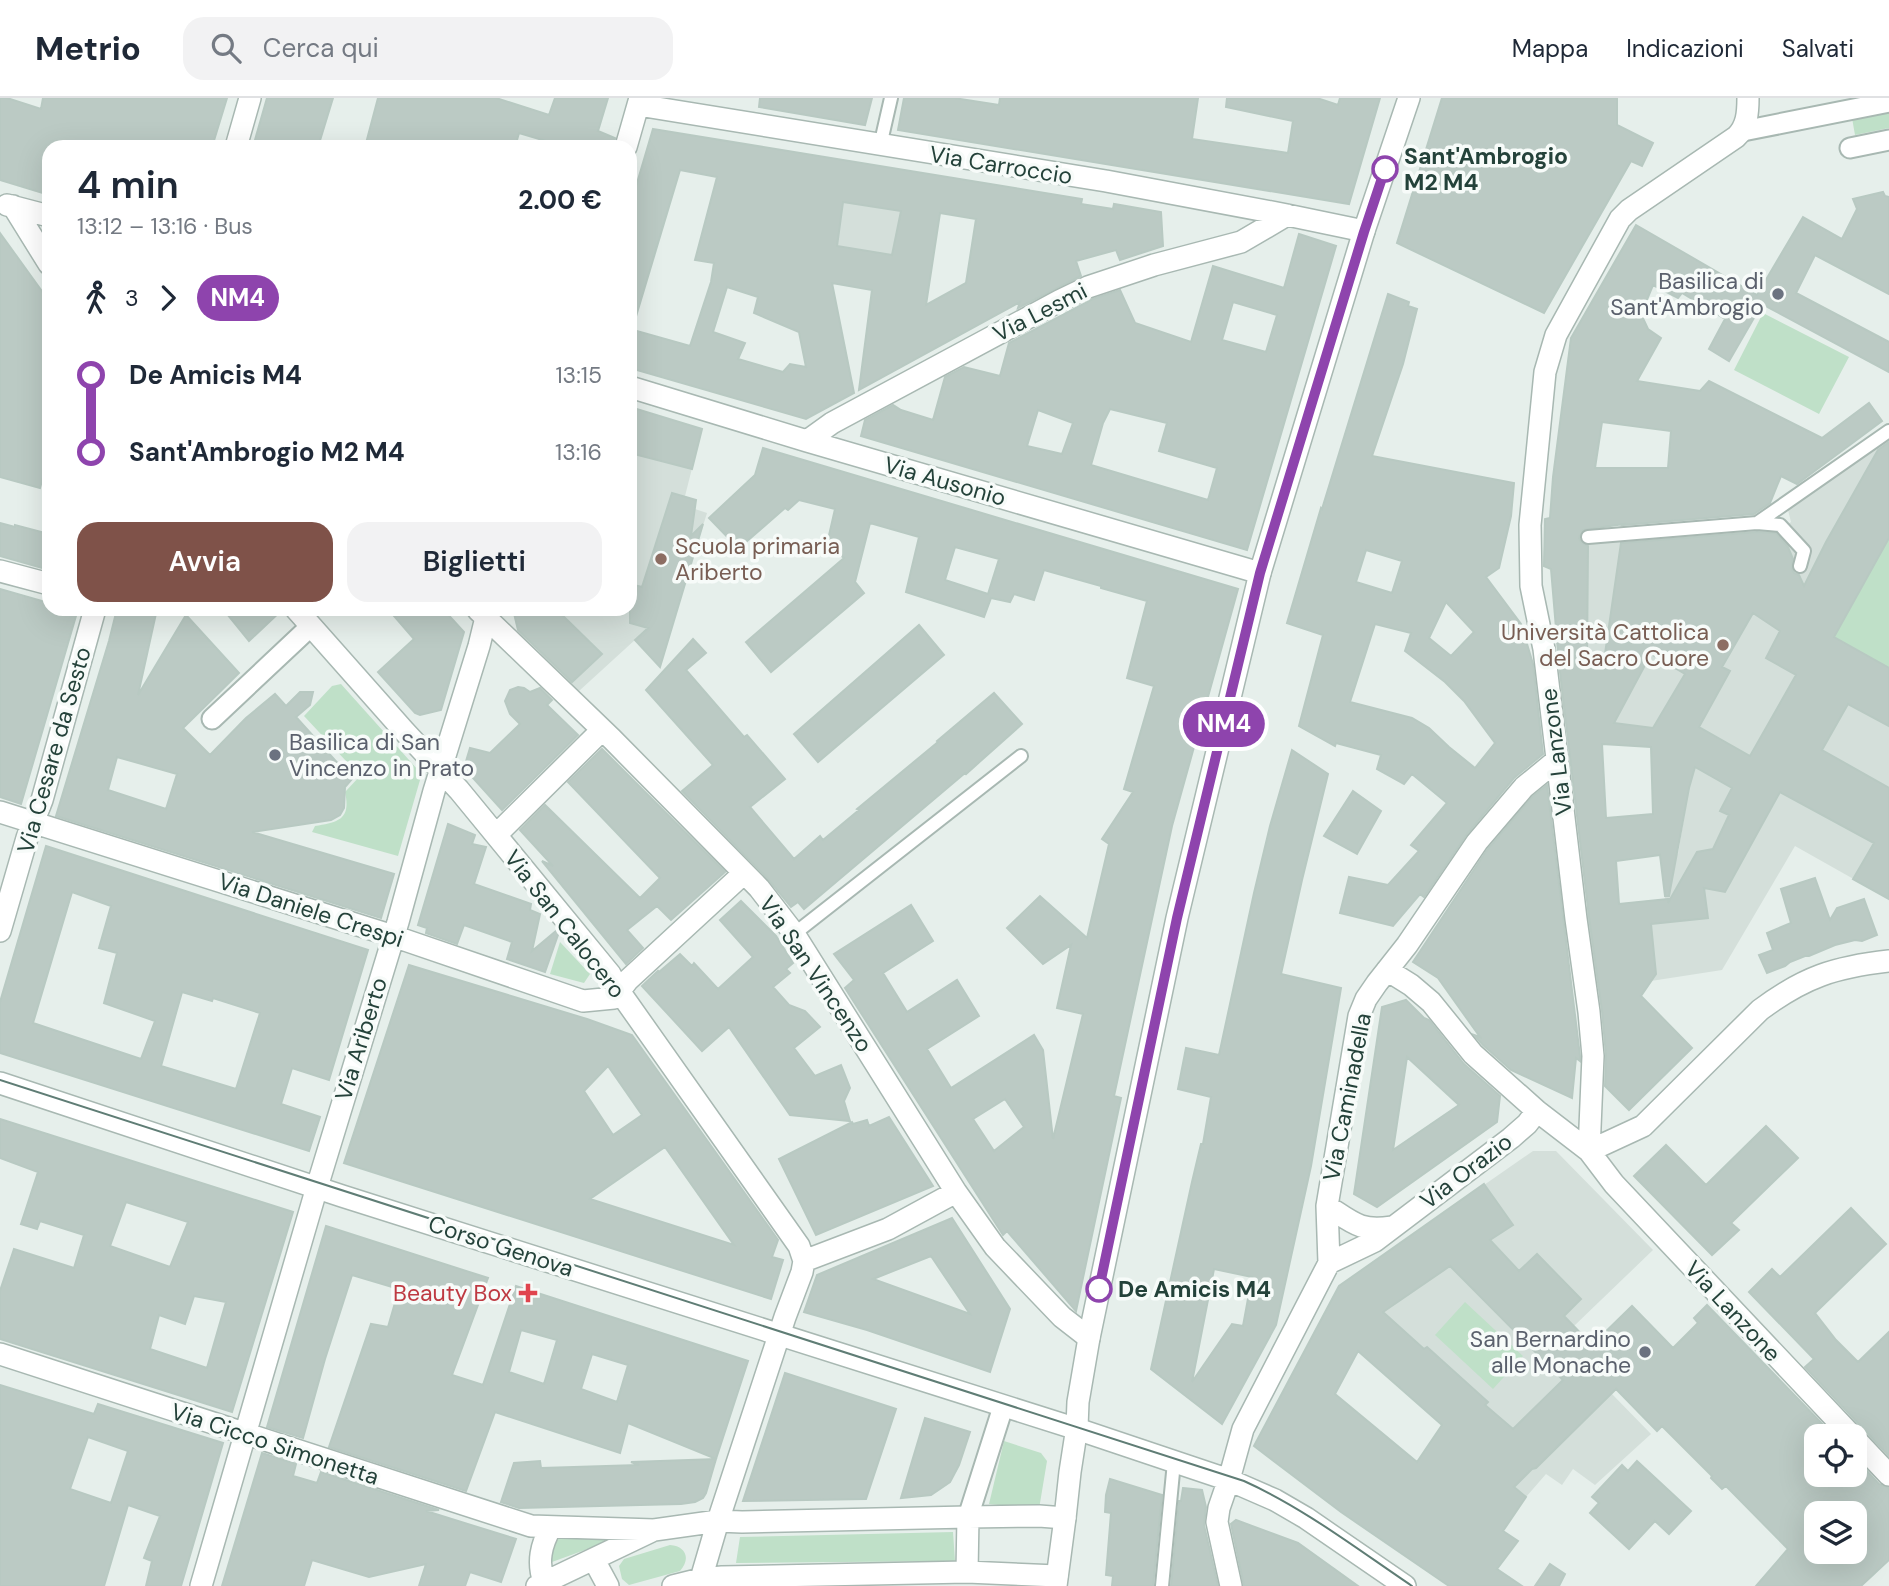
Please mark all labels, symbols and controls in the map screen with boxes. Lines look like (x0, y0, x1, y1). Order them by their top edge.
search box (183, 17, 673, 80)
text: Metrio (35, 27, 141, 70)
icon: search (207, 29, 245, 67)
text: Cerca qui (263, 31, 379, 65)
text: Mappa (1512, 33, 1588, 64)
text: Indicazioni (1626, 33, 1744, 64)
text: Salvati (1782, 33, 1854, 64)
street label: Via Carroccio (927, 139, 1075, 191)
place label: Sant'Ambrogio M2 M4 (1404, 141, 1568, 197)
marker: Sant'Ambrogio M2 M4 (1372, 156, 1398, 182)
text: 4 min (77, 160, 179, 210)
text: 2.00 € (518, 183, 602, 217)
text: 13:12 – 13:16 · Bus (77, 211, 253, 241)
place label: Basilica di Sant'Ambrogio (1610, 266, 1764, 322)
street label: Via Lesmi (988, 276, 1092, 348)
icon: walk (77, 279, 115, 317)
icon: forward (149, 279, 187, 317)
text: NM4 (211, 282, 265, 313)
text: 3 (125, 283, 139, 313)
marker: Basilica di Sant'Ambrogio (1770, 286, 1786, 302)
text: De Amicis M4 (129, 358, 302, 392)
text: 13:15 (555, 360, 602, 390)
text: Sant'Ambrogio M2 M4 (129, 435, 405, 469)
text: 13:16 (555, 437, 602, 467)
street label: Via Ausonio (881, 449, 1009, 513)
button: Avvia (77, 522, 333, 602)
button: Biglietti (347, 522, 602, 602)
place label: Scuola primaria Ariberto (675, 531, 840, 587)
marker: Scuola primaria Ariberto (653, 551, 669, 567)
place label: Università Cattolica del Sacro Cuore (1501, 617, 1709, 673)
marker: Università Cattolica del Sacro Cuore (1715, 637, 1731, 653)
street label: Via Cesare da Sesto (10, 643, 98, 857)
street label: Via Lanzone (1533, 687, 1579, 817)
line badge: NM4 (1184, 701, 1264, 747)
text: NM4 (1197, 708, 1251, 739)
place label: Basilica di San Vincenzo in Prato (289, 727, 474, 783)
marker: Basilica di San Vincenzo in Prato (267, 747, 283, 763)
street label: Via San Calocero (498, 844, 632, 1004)
street label: Via Daniele Crespi (215, 866, 407, 954)
street label: Via San Vincenzo (753, 890, 879, 1058)
street label: Via Ariberto (328, 974, 394, 1104)
street label: Via Caminadella (1316, 1010, 1378, 1184)
street label: Via Orazio (1414, 1127, 1518, 1215)
street label: Corso Genova (425, 1208, 577, 1284)
street label: Via Lanzone (1678, 1254, 1788, 1368)
place label: De Amicis M4 (1118, 1274, 1271, 1304)
marker: De Amicis M4 (1086, 1276, 1112, 1302)
place label: Beauty Box (393, 1278, 512, 1308)
marker: Beauty Box (518, 1283, 538, 1303)
place label: San Bernardino alle Monache (1470, 1324, 1631, 1380)
marker: San Bernardino alle Monache (1637, 1344, 1653, 1360)
street label: Via Cicco Simonetta (167, 1396, 383, 1492)
map controls (1804, 1424, 1867, 1564)
button: locate (1804, 1424, 1867, 1487)
button: layers (1804, 1501, 1867, 1564)

